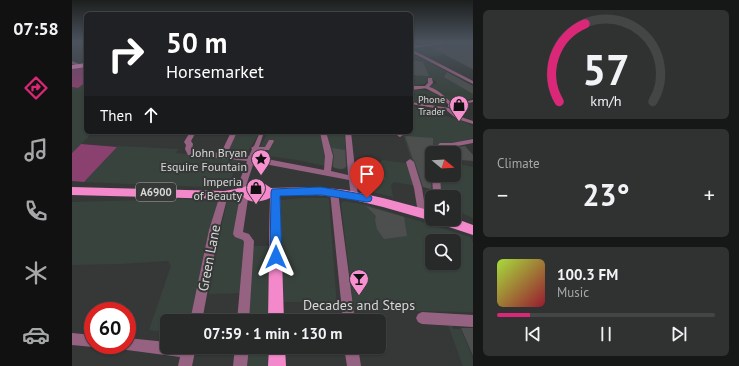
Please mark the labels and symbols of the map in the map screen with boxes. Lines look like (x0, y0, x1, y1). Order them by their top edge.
place label: Phone Trader (418, 93, 446, 118)
shop icon: Phone Trader (448, 94, 470, 122)
place label: John Bryan Esquire Fountain (161, 145, 247, 174)
north arrow (425, 146, 461, 182)
place icon: John Bryan Esquire Fountain (250, 148, 272, 176)
pin (350, 157, 384, 198)
place label: Imperia of Beauty (193, 174, 242, 203)
shop icon: Imperia of Beauty (245, 177, 267, 205)
road number: A6900 (136, 183, 176, 201)
street label: Green Lane (194, 223, 224, 293)
position arrow (255, 236, 297, 278)
bar icon: Decades and Steps (348, 268, 370, 296)
place label: Decades and Steps (303, 296, 415, 314)
speed limit sign: 60 (84, 302, 136, 354)

